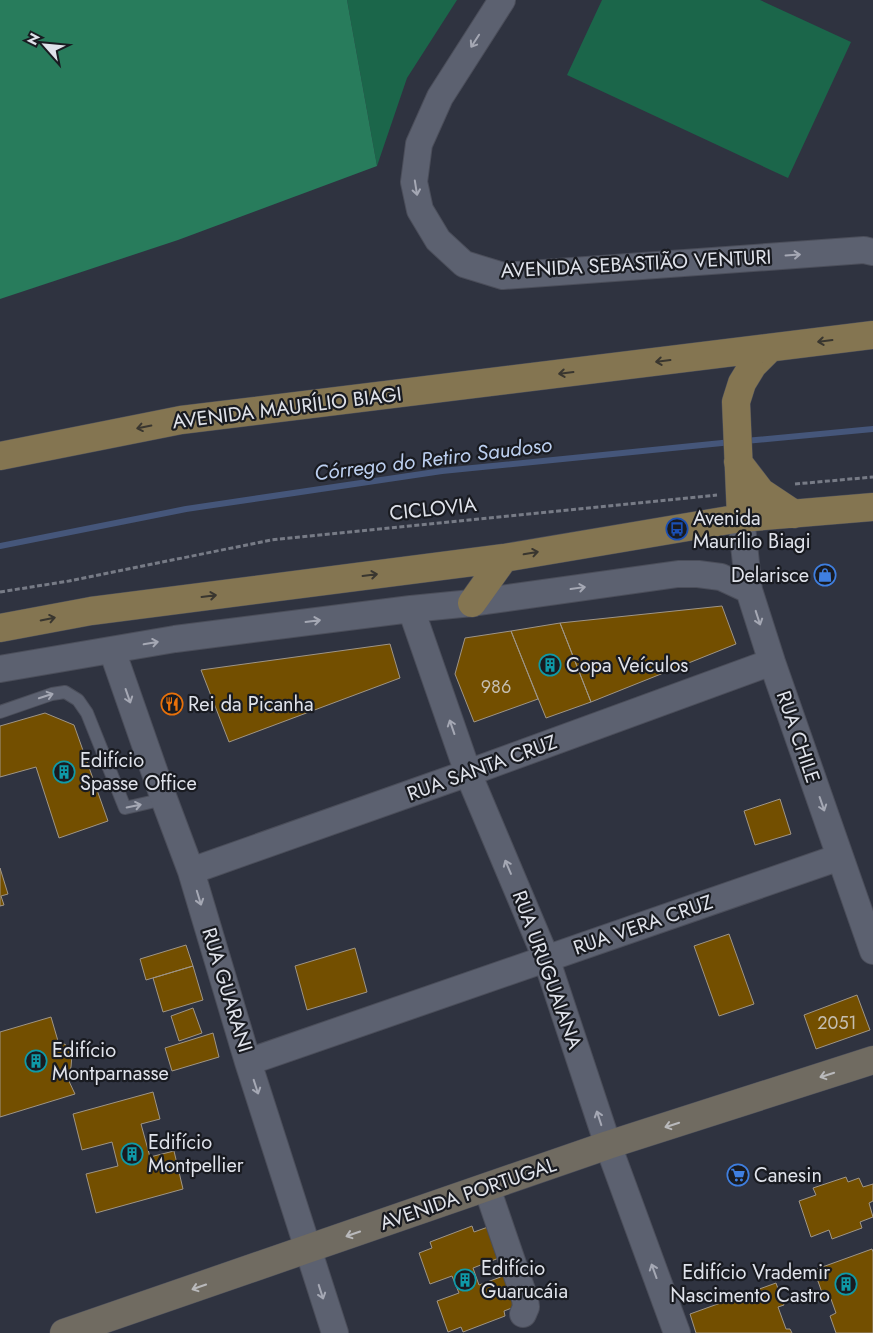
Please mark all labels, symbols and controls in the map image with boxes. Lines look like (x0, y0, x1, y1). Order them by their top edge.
north arrow (20, 20, 70, 70)
text: N (22, 30, 45, 49)
one-way arrow (470, 33, 480, 47)
one-way arrow (411, 179, 421, 195)
street label: AVENIDA SEBASTIÃO VENTURI (500, 242, 772, 286)
one-way arrow (785, 250, 801, 259)
one-way arrow (817, 336, 833, 346)
one-way arrow (656, 356, 672, 366)
one-way arrow (558, 369, 574, 379)
street label: AVENIDA MAURÍLIO BIAGI (171, 380, 403, 436)
one-way arrow (137, 423, 153, 433)
water label: Córrego do Retiro Saudoso (312, 430, 554, 488)
street label: CICLOVIA (388, 490, 479, 528)
place label: Avenida Maurílio Biagi (693, 504, 811, 556)
bus stop icon: Avenida Maurílio Biagi (665, 517, 689, 541)
one-way arrow (523, 548, 539, 558)
place label: Delarisce (731, 561, 809, 590)
shop icon: Delarisce (813, 563, 837, 587)
one-way arrow (362, 570, 378, 580)
one-way arrow (570, 583, 586, 593)
one-way arrow (200, 590, 216, 600)
one-way arrow (754, 609, 763, 625)
one-way arrow (39, 613, 55, 623)
one-way arrow (304, 616, 320, 626)
one-way arrow (143, 637, 159, 647)
place label: Copa Veículos (566, 651, 688, 680)
building icon: Copa Veículos (538, 653, 562, 677)
house number: 986 (481, 674, 511, 700)
one-way arrow (124, 687, 133, 703)
street label: RUA CHILE (769, 687, 827, 787)
place label: Rei da Picanha (188, 690, 314, 719)
one-way arrow (38, 691, 54, 701)
restaurant icon: Rei da Picanha (160, 692, 184, 716)
one-way arrow (447, 720, 456, 735)
street label: RUA SANTA CRUZ (403, 727, 561, 809)
place label: Edifício Spasse Office (80, 746, 197, 798)
building icon: Edifício Spasse Office (52, 760, 76, 784)
one-way arrow (818, 796, 827, 812)
one-way arrow (126, 801, 142, 810)
one-way arrow (502, 860, 512, 875)
street label: RUA URUGUAIANA (505, 886, 589, 1054)
street label: RUA VERA CRUZ (569, 888, 717, 962)
one-way arrow (195, 890, 205, 906)
street label: RUA GUARANI (194, 924, 260, 1056)
house number: 2051 (817, 1010, 857, 1036)
place label: Edifício Montparnasse (52, 1036, 169, 1088)
building icon: Edifício Montparnasse (24, 1049, 48, 1073)
one-way arrow (819, 1070, 835, 1080)
one-way arrow (252, 1079, 262, 1095)
one-way arrow (594, 1111, 603, 1126)
one-way arrow (665, 1121, 680, 1130)
place label: Edifício Montpellier (148, 1128, 244, 1180)
building icon: Edifício Montpellier (120, 1142, 144, 1166)
street label: AVENIDA PORTUGAL (376, 1150, 560, 1238)
place label: Canesin (754, 1161, 822, 1190)
supermarket icon: Canesin (726, 1163, 750, 1187)
one-way arrow (345, 1230, 361, 1239)
place label: Edifício Guarucáia (481, 1254, 568, 1306)
place label: Edifício Vrademir Nascimento Castro (670, 1258, 830, 1310)
one-way arrow (649, 1264, 658, 1279)
building icon: Edifício Guarucáia (453, 1268, 477, 1292)
building icon: Edifício Vrademir Nascimento Castro (834, 1272, 858, 1296)
one-way arrow (192, 1283, 207, 1292)
one-way arrow (317, 1284, 326, 1300)

